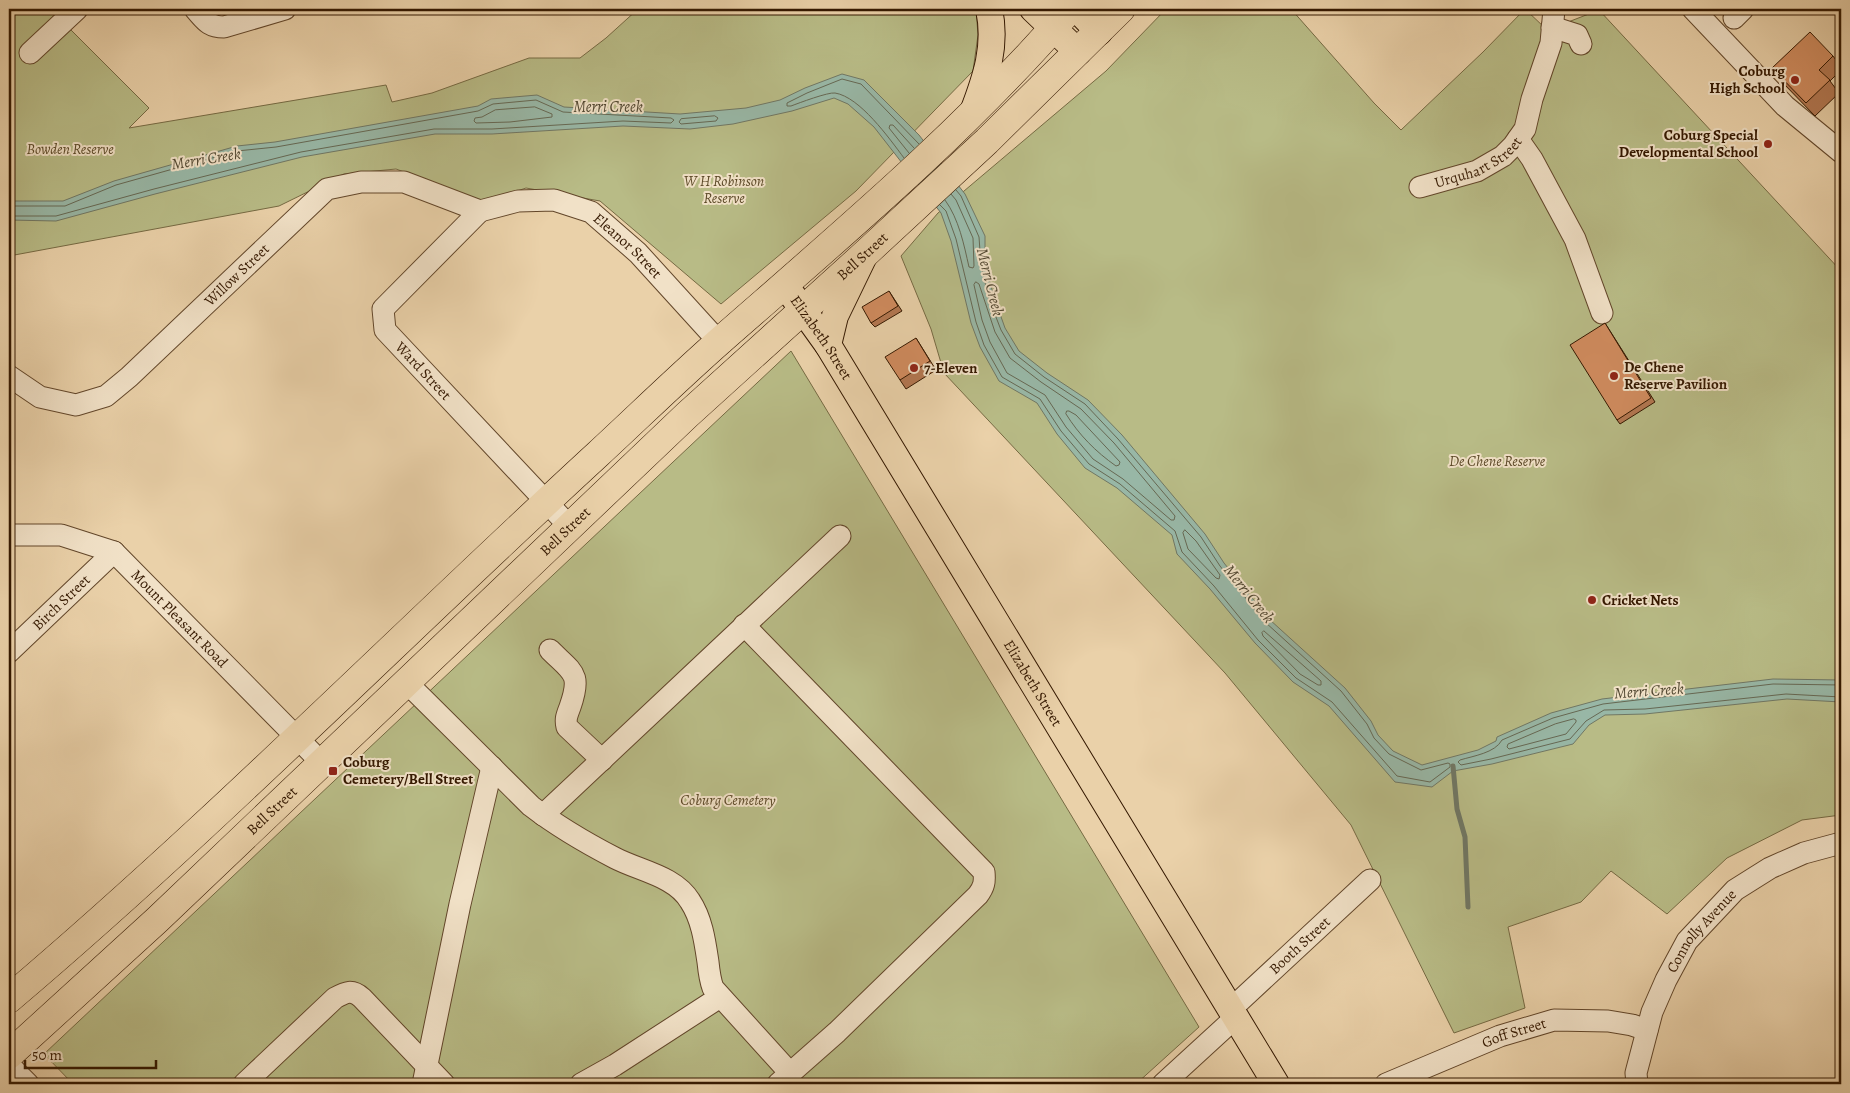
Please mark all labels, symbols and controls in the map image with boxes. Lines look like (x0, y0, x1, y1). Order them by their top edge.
place label: Coburg High School (1709, 61, 1785, 98)
marker: Coburg High School (1789, 74, 1801, 86)
water label: Merri Creek (573, 96, 643, 118)
place label: Coburg Special Developmental School (1619, 125, 1758, 162)
street label: Urquhart Street (1432, 133, 1526, 192)
marker: Coburg Special Developmental School (1762, 138, 1774, 150)
park label: Bowden Reserve (26, 139, 114, 159)
water label: Merri Creek (170, 143, 242, 175)
park label: W H Robinson Reserve (684, 171, 764, 208)
street label: Eleanor Street (589, 208, 666, 283)
street label: Bell Street (832, 228, 892, 285)
street label: Willow Street (199, 239, 274, 311)
water label: Merri Creek (971, 246, 1009, 318)
street label: Elizabeth Street (786, 291, 857, 384)
street label: Ward Street (390, 337, 456, 404)
place label: De Chene Reserve Pavilion (1624, 357, 1728, 394)
place label: 7-Eleven (924, 358, 978, 378)
marker: 7-Eleven (908, 362, 920, 374)
marker: De Chene Reserve Pavilion (1608, 370, 1620, 382)
park label: De Chene Reserve (1449, 451, 1546, 471)
street label: Bell Street (535, 502, 595, 560)
water label: Merri Creek (1219, 560, 1279, 628)
street label: Mount Pleasant Road (127, 565, 233, 673)
street label: Birch Street (28, 570, 94, 635)
place label: Cricket Nets (1602, 590, 1679, 610)
marker: Cricket Nets (1586, 594, 1598, 606)
street label: Elizabeth Street (999, 636, 1067, 730)
water label: Merri Creek (1613, 678, 1685, 704)
place label: Coburg Cemetery/Bell Street (343, 752, 473, 789)
marker: Coburg Cemetery/Bell Street (327, 765, 339, 777)
street label: Bell Street (242, 782, 302, 839)
park label: Coburg Cemetery (680, 790, 776, 810)
street label: Connolly Avenue (1662, 885, 1741, 976)
street label: Booth Street (1265, 912, 1335, 979)
street label: Goff Street (1479, 1013, 1549, 1053)
scale bar (25, 1038, 156, 1070)
text: 50 m (32, 1045, 62, 1065)

